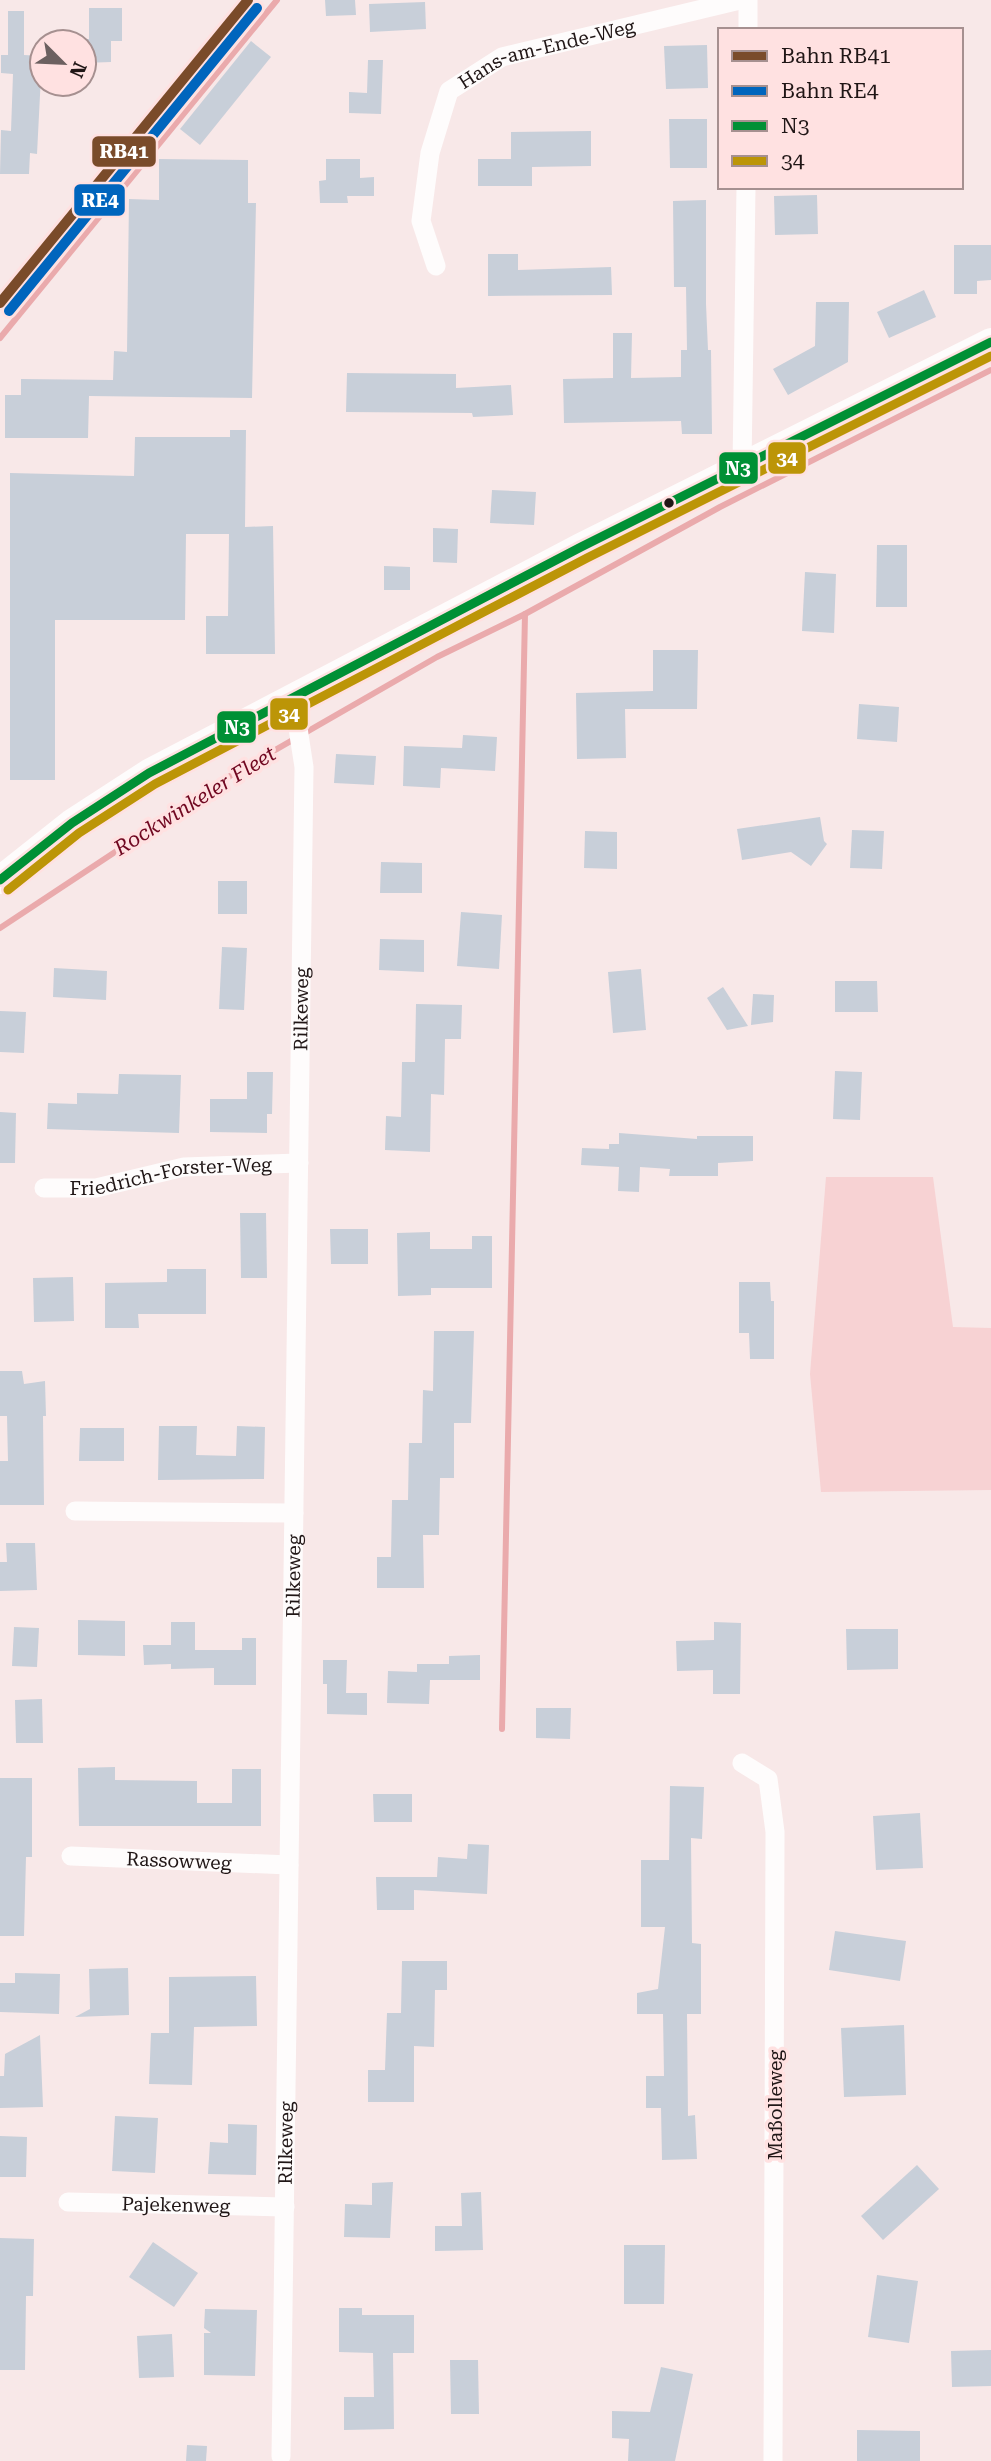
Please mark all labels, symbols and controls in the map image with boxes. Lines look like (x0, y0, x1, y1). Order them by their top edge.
street label: Hans-am-Ende-Weg (454, 14, 637, 94)
north arrow (28, 28, 98, 98)
legend (718, 28, 963, 189)
text: Bahn RB41 (781, 44, 891, 68)
text: N (64, 58, 92, 81)
text: Bahn RE4 (781, 79, 879, 103)
text: N3 (781, 114, 810, 138)
line badge: RB41 (91, 135, 157, 168)
text: RB41 (99, 140, 149, 163)
text: 34 (781, 149, 805, 173)
line badge: RE4 (73, 183, 126, 217)
text: RE4 (81, 189, 119, 212)
line badge: 34 (767, 441, 807, 475)
text: 34 (776, 447, 798, 470)
line badge: N3 (718, 451, 759, 485)
text: N3 (725, 457, 751, 480)
unlabelled marker (662, 496, 676, 510)
line badge: 34 (269, 697, 309, 731)
text: 34 (278, 703, 300, 726)
line badge: N3 (216, 710, 257, 744)
text: N3 (224, 716, 250, 739)
water label: Rockwinkeler Fleet (109, 741, 280, 861)
street label: Rilkeweg (289, 967, 313, 1051)
street label: Friedrich-Forster-Weg (70, 1152, 273, 1200)
street label: Rilkeweg (281, 1534, 305, 1618)
street label: Rassowweg (126, 1847, 232, 1874)
street label: Maßolleweg (764, 2050, 787, 2160)
street label: Rilkeweg (273, 2101, 297, 2185)
street label: Pajekenweg (122, 2192, 231, 2217)

